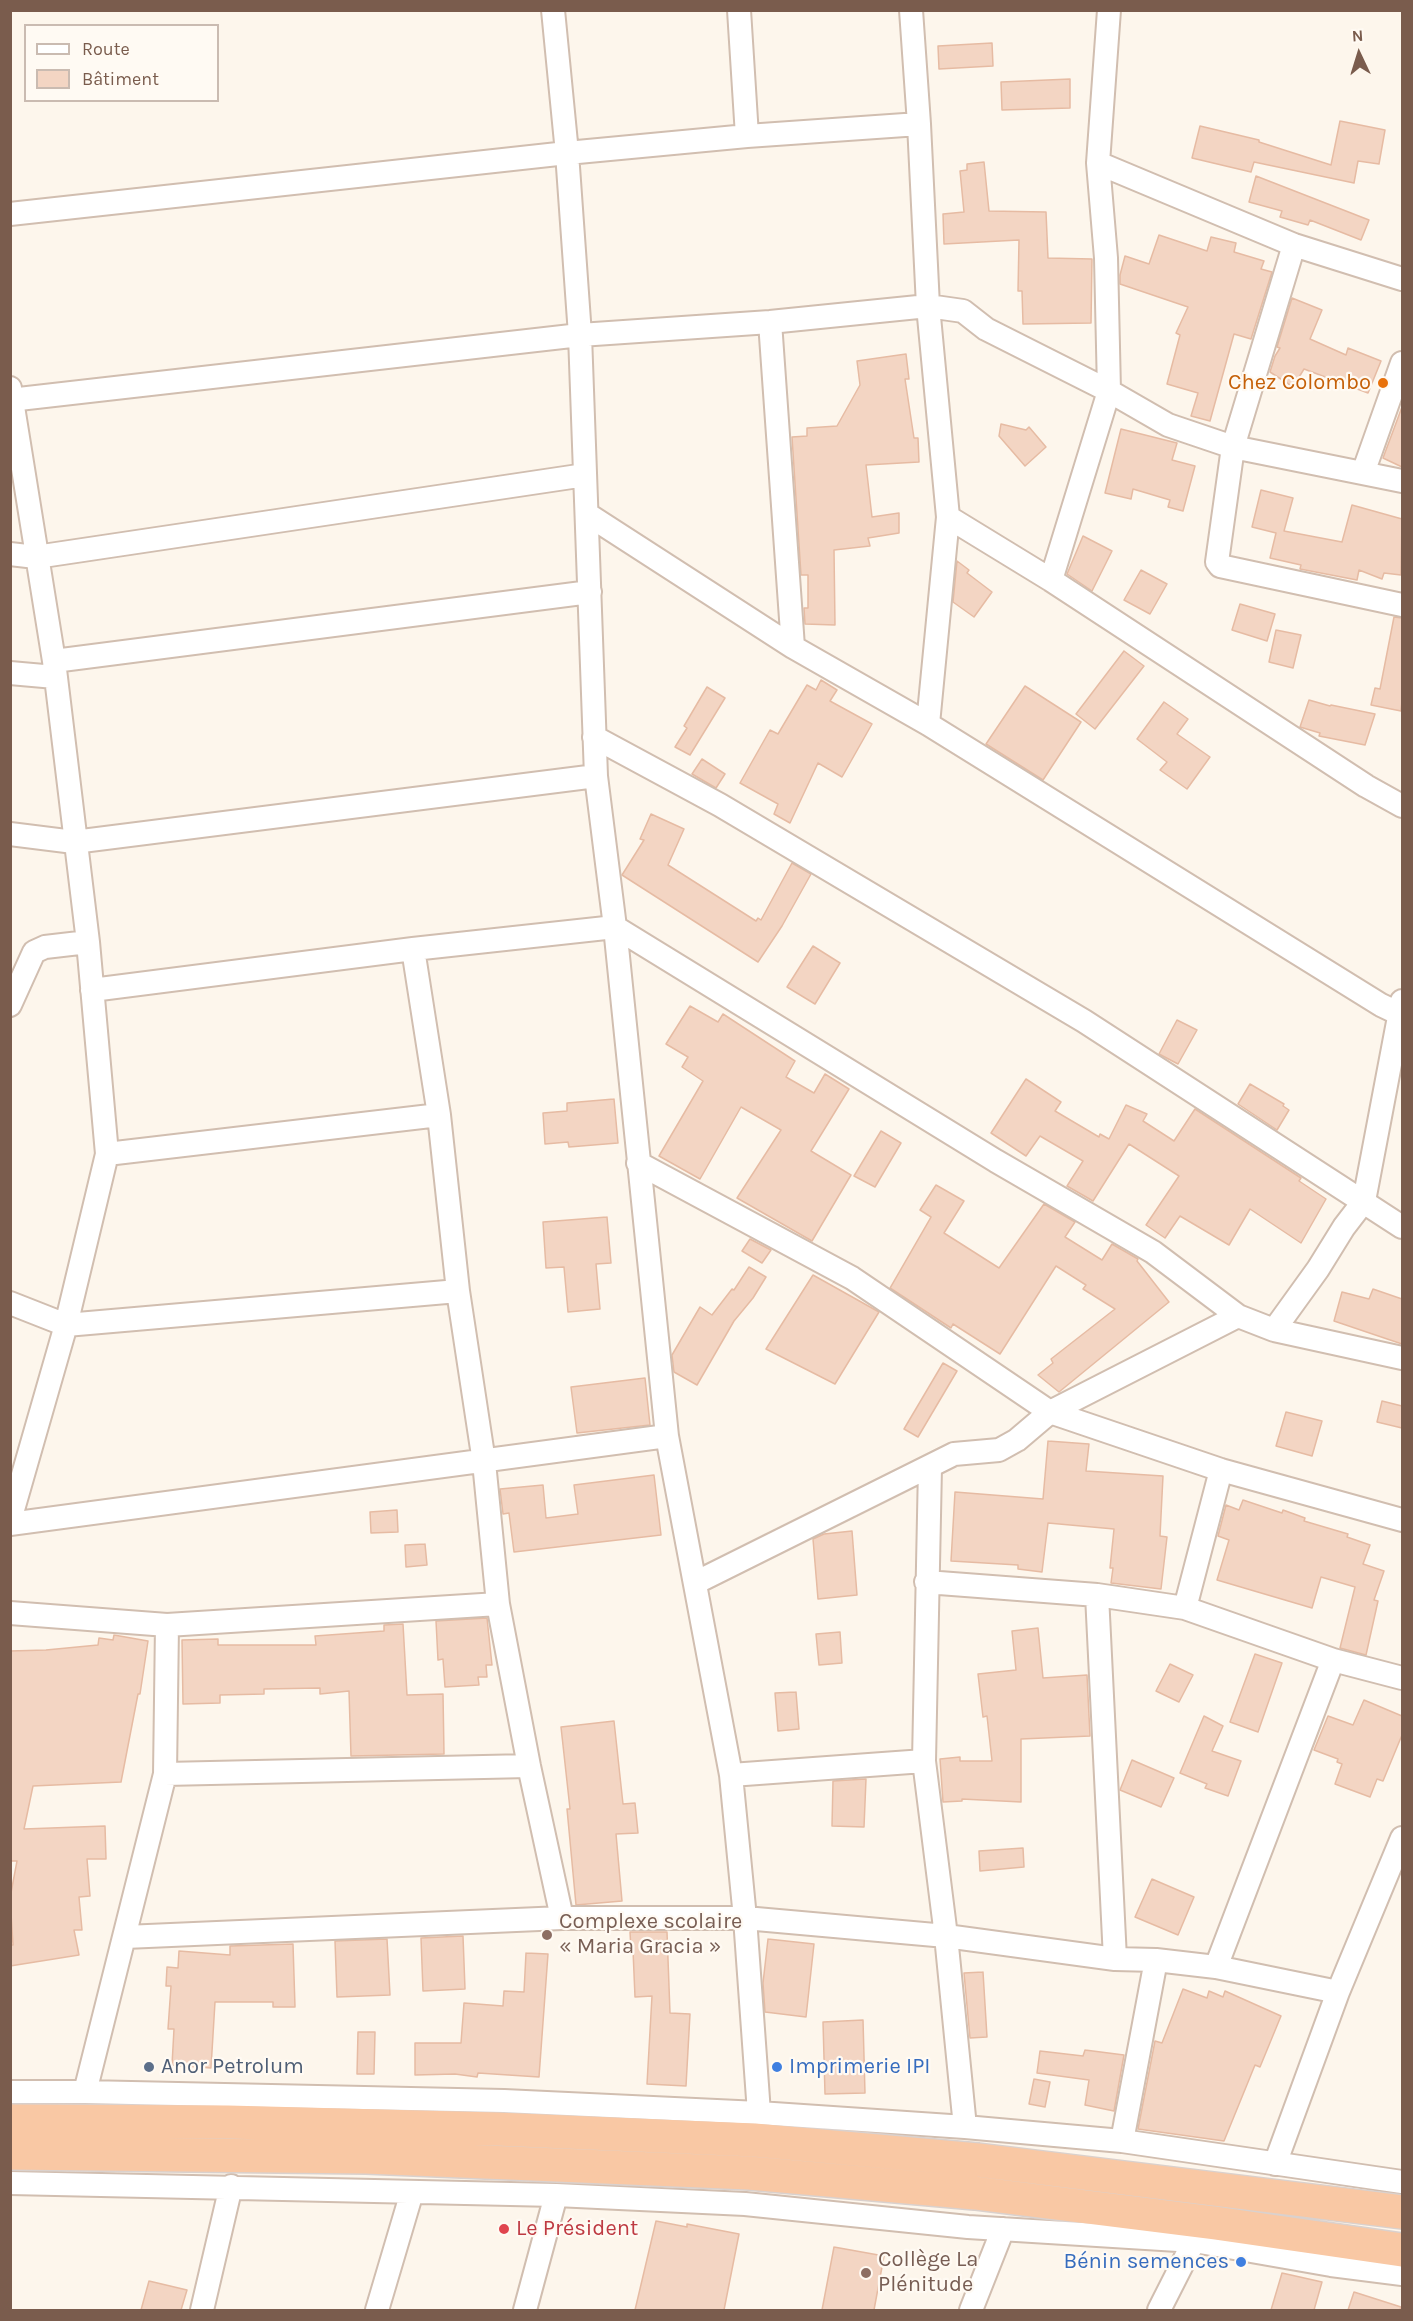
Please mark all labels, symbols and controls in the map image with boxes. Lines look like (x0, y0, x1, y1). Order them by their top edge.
legend (24, 24, 219, 102)
north arrow (1329, 24, 1389, 84)
text: N (1351, 26, 1364, 45)
text: Route (82, 38, 130, 60)
text: Bâtiment (82, 68, 159, 90)
place label: Chez Colombo (1228, 370, 1371, 396)
marker: Chez Colombo (1376, 376, 1390, 390)
place label: Complexe scolaire « Maria Gracia » (559, 1909, 742, 1960)
marker: Complexe scolaire « Maria Gracia » (540, 1928, 554, 1942)
place label: Anor Petrolum (161, 2054, 304, 2080)
place label: Imprimerie IPI (789, 2054, 931, 2080)
marker: Anor Petrolum (142, 2060, 156, 2074)
marker: Imprimerie IPI (770, 2060, 784, 2074)
place label: Le Président (516, 2216, 638, 2242)
marker: Le Président (497, 2222, 511, 2236)
place label: Collège La Plénitude (878, 2247, 978, 2298)
place label: Bénin semences (1063, 2249, 1229, 2275)
marker: Bénin semences (1234, 2255, 1248, 2269)
marker: Collège La Plénitude (859, 2266, 873, 2280)

